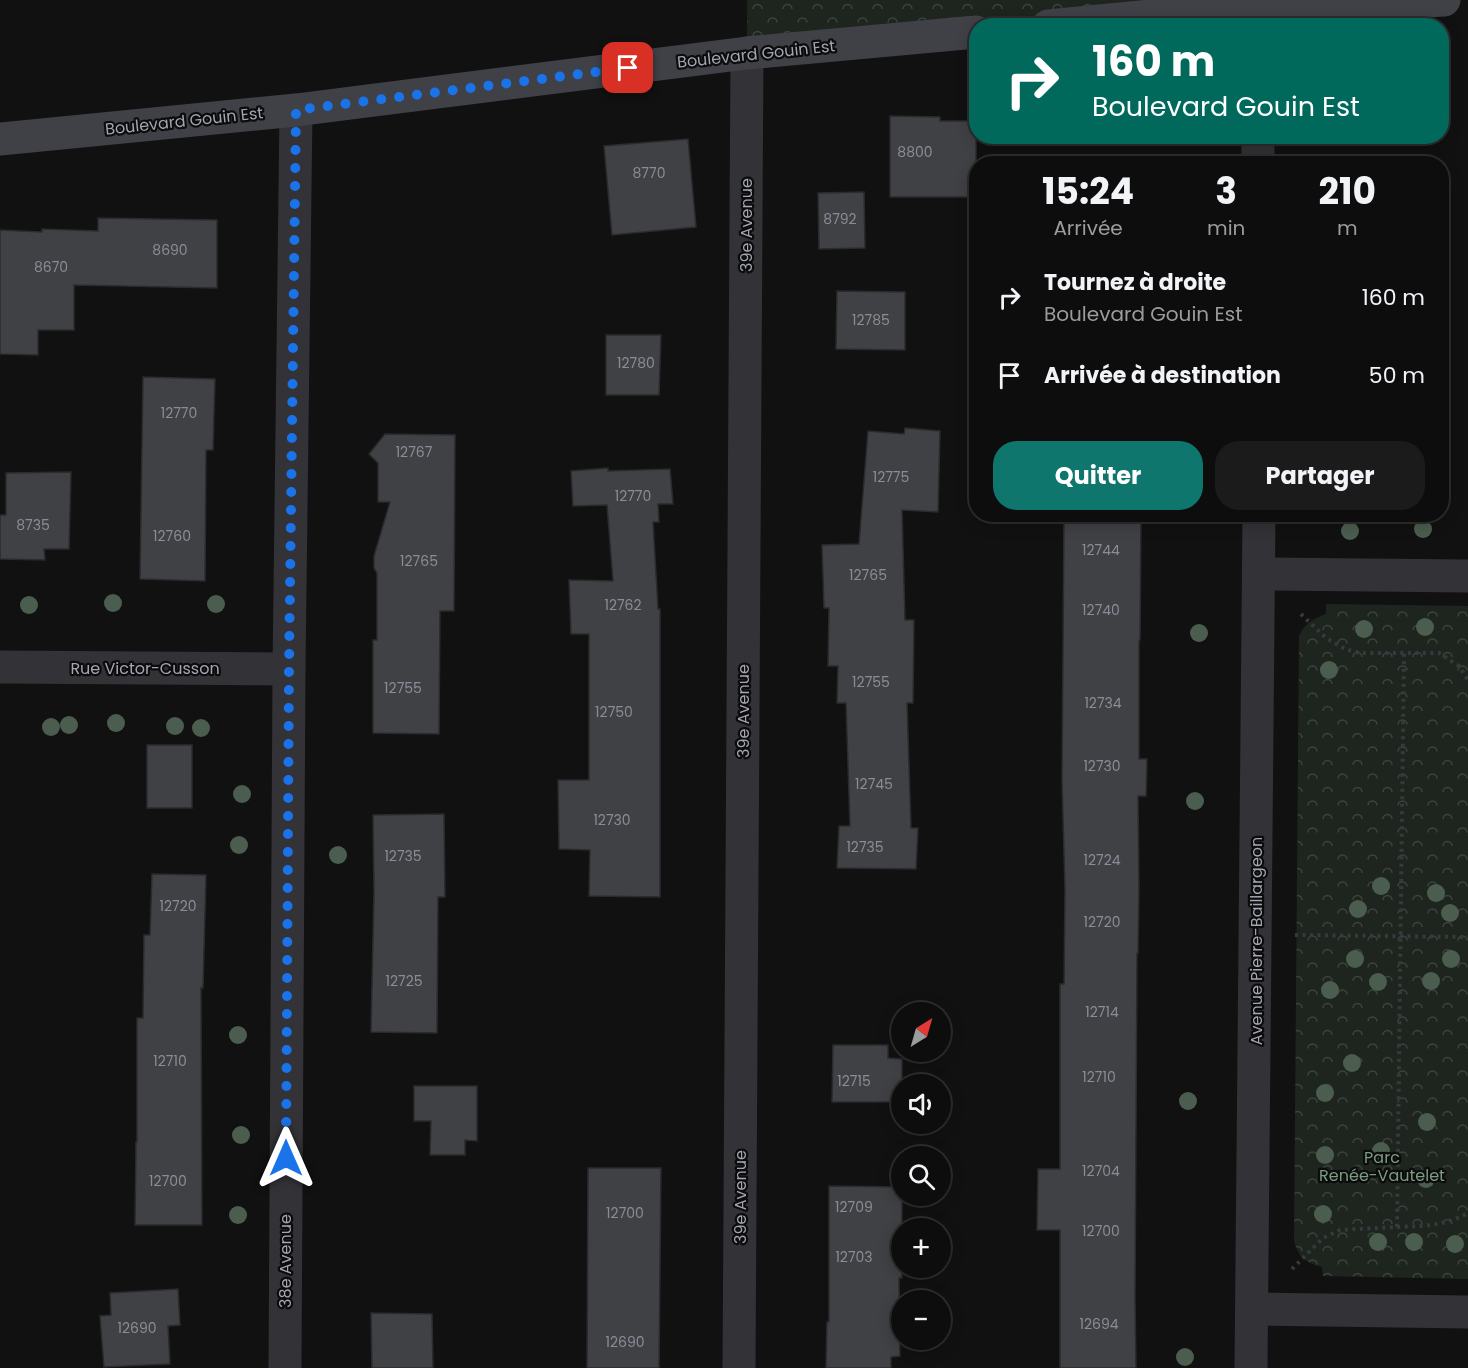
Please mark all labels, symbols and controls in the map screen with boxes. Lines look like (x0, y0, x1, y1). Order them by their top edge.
text: 160 m (1092, 32, 1215, 91)
street label: Boulevard Gouin Est (676, 34, 836, 74)
pin (602, 42, 653, 93)
icon: right (993, 42, 1071, 120)
icon: arrive (611, 51, 644, 84)
text: Boulevard Gouin Est (1092, 88, 1360, 125)
street label: Boulevard Gouin Est (104, 101, 264, 141)
house number: 8800 (897, 142, 933, 162)
house number: 8770 (633, 163, 665, 183)
text: 15:24 (1042, 166, 1134, 217)
text: 3 (1215, 166, 1237, 217)
text: 210 (1318, 166, 1376, 217)
street label: 39e Avenue (735, 178, 758, 272)
house number: 8792 (823, 209, 857, 229)
text: Arrivée (1053, 214, 1123, 242)
text: min (1207, 214, 1245, 242)
text: m (1337, 214, 1358, 242)
house number: 8690 (152, 240, 188, 260)
house number: 8670 (34, 257, 68, 277)
text: Tournez à droite (1044, 267, 1226, 298)
icon: right (993, 281, 1026, 314)
text: 160 m (1362, 282, 1425, 313)
text: Boulevard Gouin Est (1044, 300, 1242, 328)
house number: 12785 (852, 310, 890, 330)
house number: 12780 (617, 353, 655, 373)
icon: arrive (993, 359, 1026, 392)
text: Arrivée à destination (1044, 360, 1281, 391)
text: 50 m (1369, 360, 1425, 391)
house number: 12770 (161, 403, 197, 423)
button: Quitter (993, 441, 1203, 510)
button: Partager (1215, 441, 1425, 510)
house number: 12767 (396, 442, 433, 462)
house number: 12775 (873, 467, 909, 487)
house number: 12770 (615, 486, 651, 506)
house number: 8735 (16, 515, 50, 535)
house number: 12760 (153, 526, 191, 546)
house number: 12744 (1082, 540, 1120, 560)
house number: 12765 (400, 551, 438, 571)
house number: 12765 (849, 565, 887, 585)
house number: 12762 (604, 595, 642, 615)
house number: 12740 (1082, 600, 1120, 620)
street label: Rue Victor-Cusson (70, 657, 220, 680)
street label: 39e Avenue (732, 664, 755, 758)
house number: 12755 (852, 672, 890, 692)
house number: 12755 (384, 678, 422, 698)
house number: 12734 (1084, 693, 1122, 713)
house number: 12750 (595, 702, 633, 722)
house number: 12730 (1083, 756, 1121, 776)
house number: 12745 (855, 774, 893, 794)
house number: 12730 (593, 810, 631, 830)
house number: 12735 (846, 837, 884, 857)
street label: Avenue Pierre-Baillargeon (1245, 837, 1268, 1045)
house number: 12735 (384, 846, 422, 866)
house number: 12724 (1083, 850, 1121, 870)
house number: 12720 (159, 896, 197, 916)
house number: 12720 (1083, 912, 1121, 932)
house number: 12725 (385, 971, 423, 991)
north arrow (891, 1002, 951, 1062)
map controls (891, 1002, 951, 1350)
house number: 12714 (1085, 1002, 1119, 1022)
house number: 12710 (153, 1051, 187, 1071)
house number: 12710 (1082, 1067, 1116, 1087)
house number: 12715 (837, 1071, 871, 1091)
button: sound (891, 1074, 951, 1134)
position arrow (254, 1126, 318, 1190)
button: search (891, 1146, 951, 1206)
park label: Parc Renée-Vautelet (1319, 1146, 1445, 1187)
street label: 39e Avenue (729, 1150, 752, 1244)
house number: 12704 (1082, 1161, 1120, 1181)
house number: 12700 (149, 1171, 187, 1191)
house number: 12709 (835, 1197, 873, 1217)
house number: 12700 (606, 1203, 644, 1223)
street label: 38e Avenue (274, 1214, 297, 1308)
button: + (891, 1218, 951, 1278)
house number: 12700 (1082, 1221, 1120, 1241)
house number: 12703 (835, 1247, 873, 1267)
button: − (891, 1290, 951, 1350)
house number: 12694 (1079, 1314, 1119, 1334)
house number: 12690 (117, 1318, 157, 1338)
house number: 12690 (605, 1332, 645, 1352)

